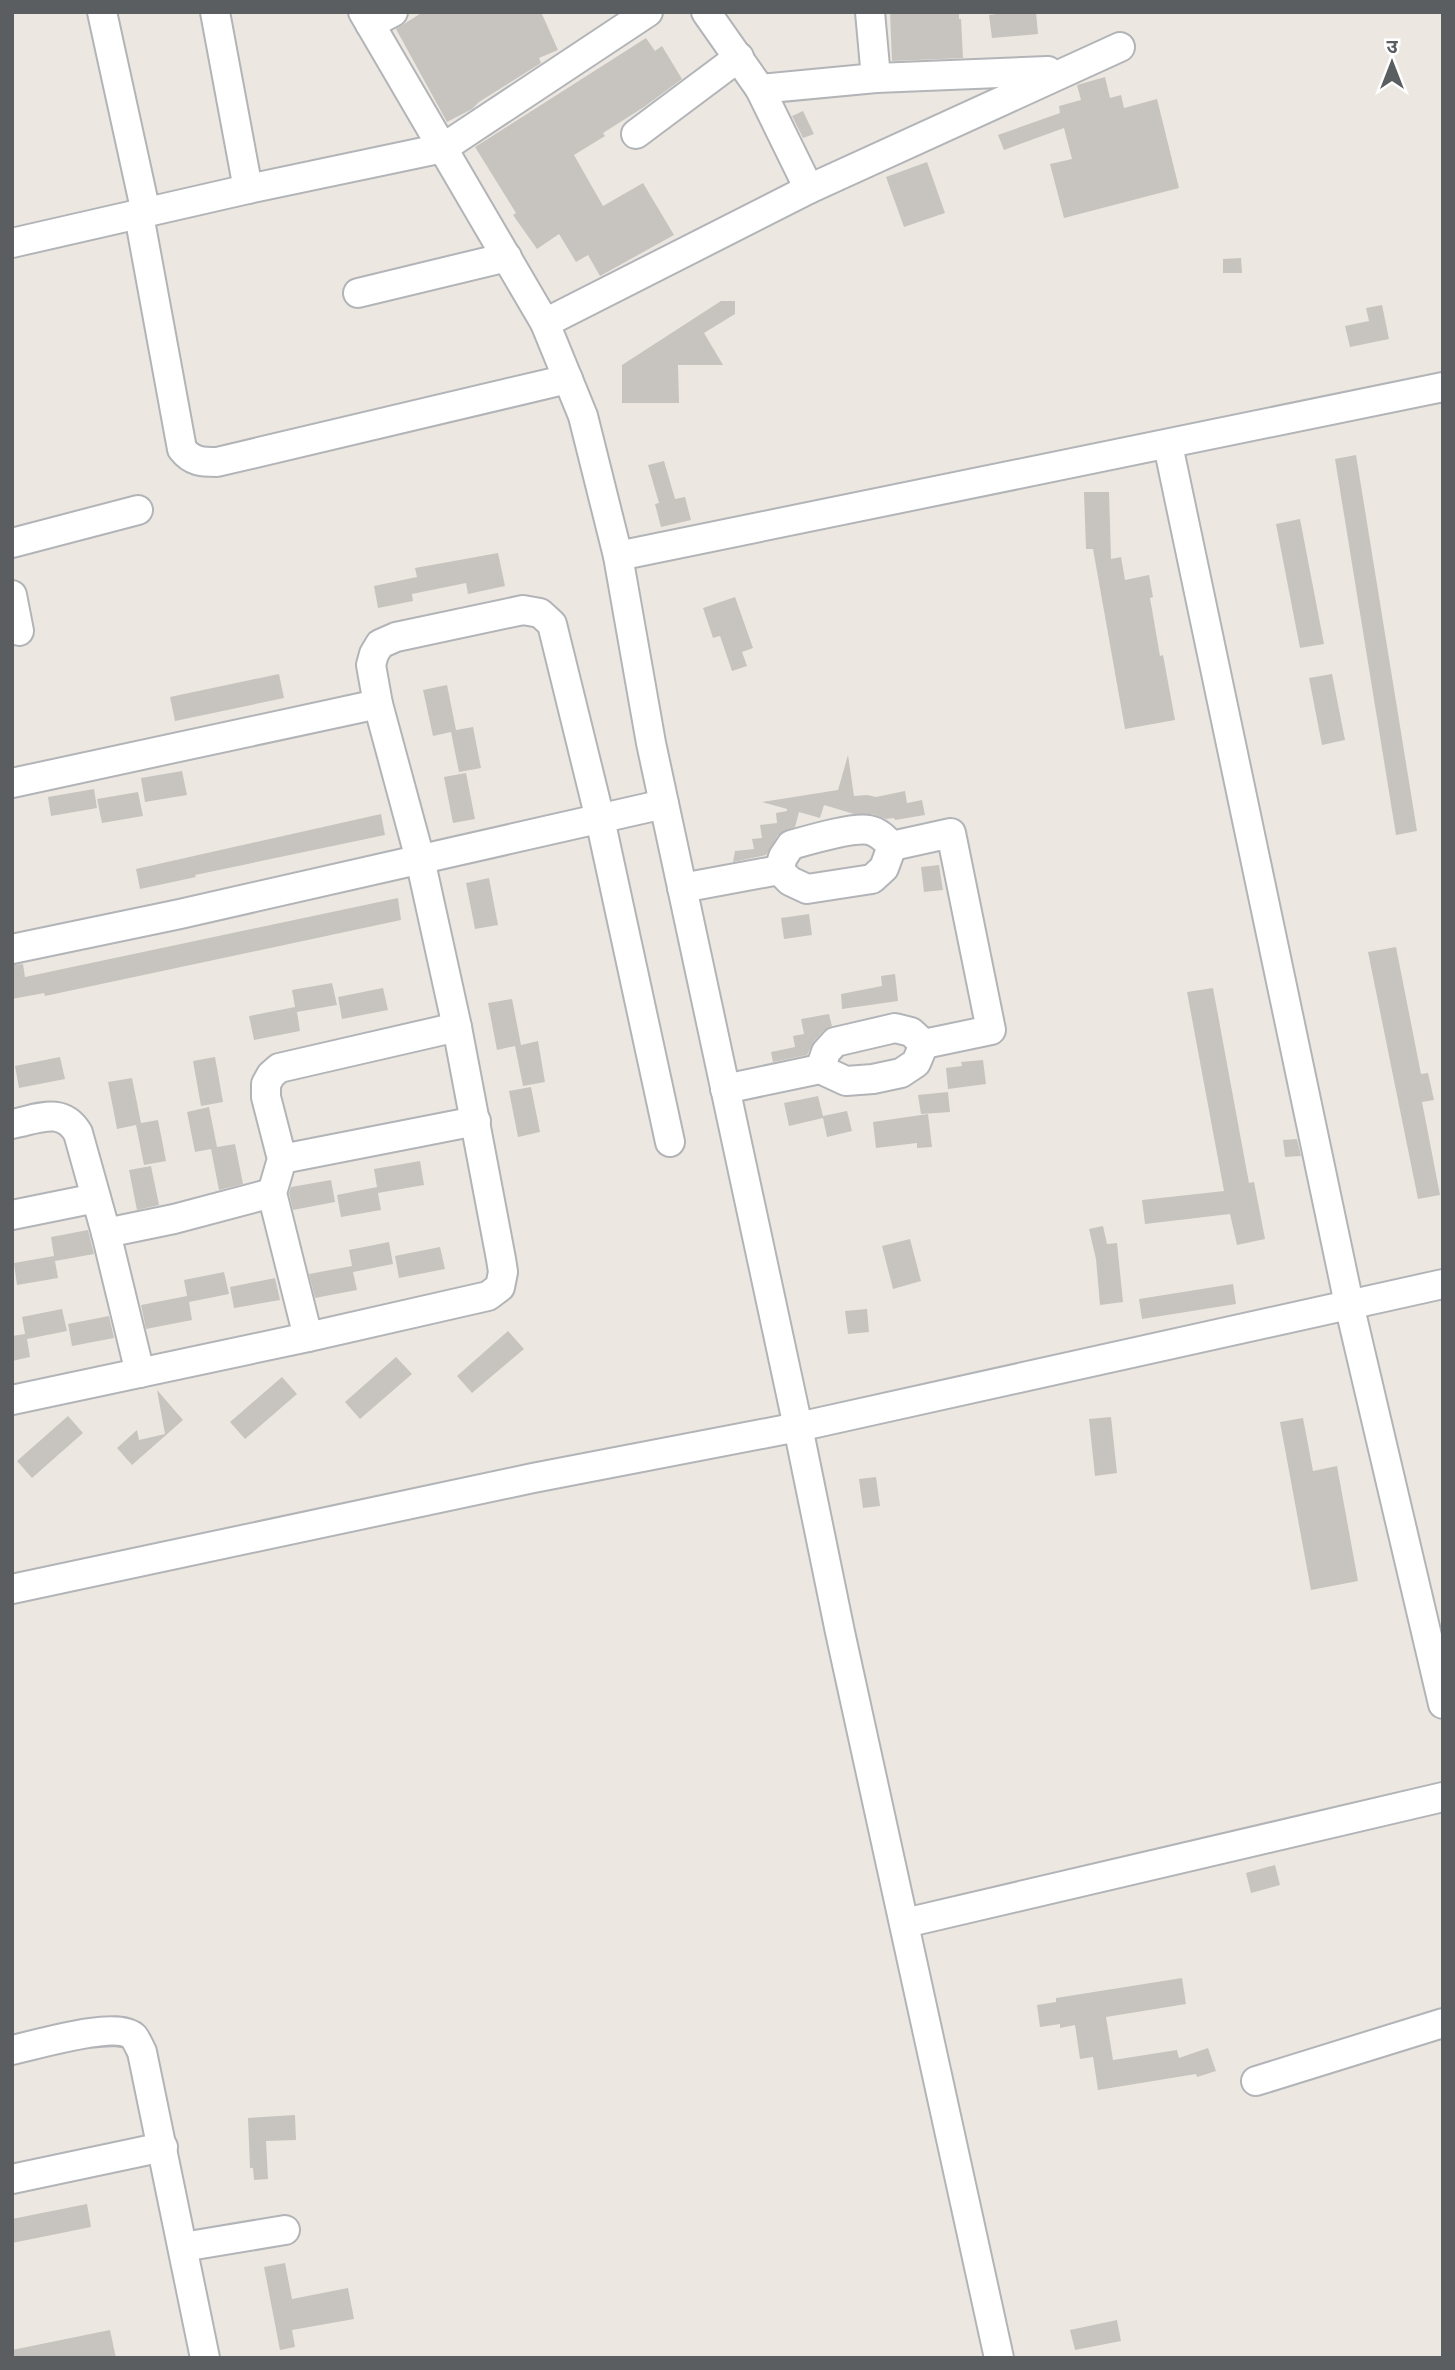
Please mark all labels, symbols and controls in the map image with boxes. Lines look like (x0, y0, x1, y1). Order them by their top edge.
north arrow (1357, 28, 1427, 98)
text: उ (1386, 36, 1398, 57)

